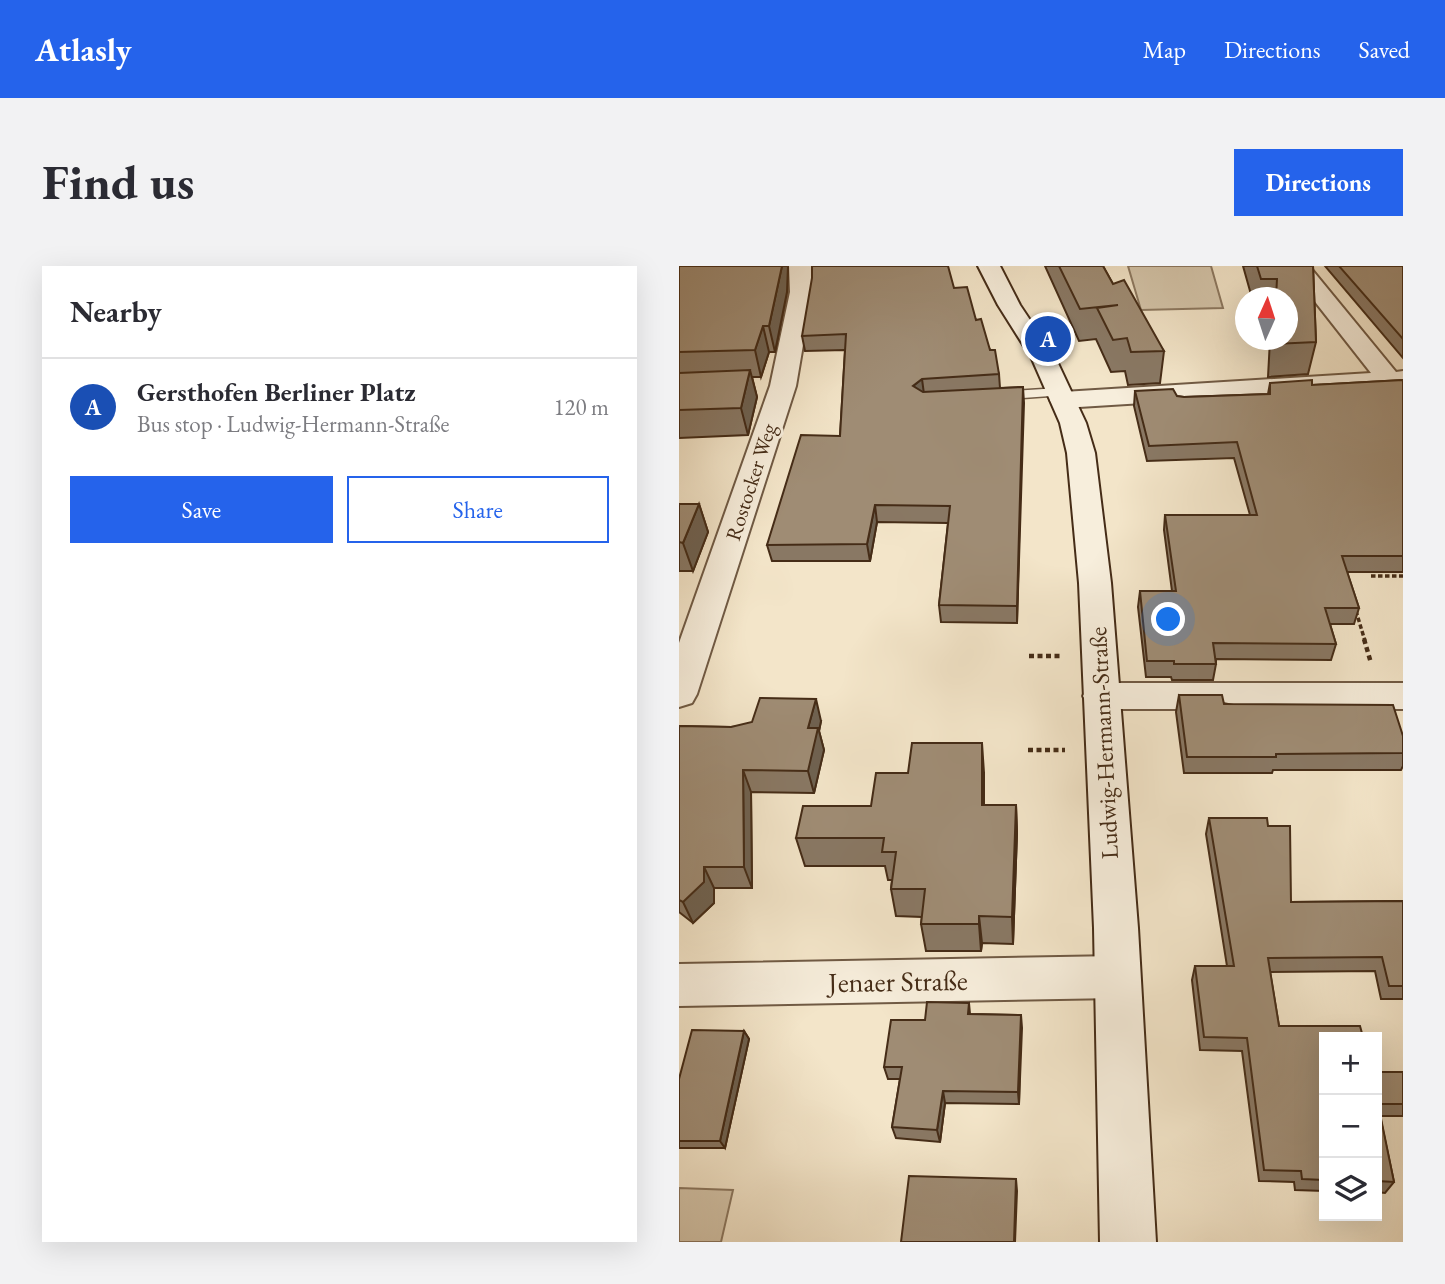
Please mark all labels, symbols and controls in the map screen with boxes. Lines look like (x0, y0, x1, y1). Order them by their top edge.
text: Atlasly (35, 28, 132, 71)
text: Map (1143, 34, 1186, 65)
text: Directions (1224, 34, 1321, 65)
text: Saved (1359, 34, 1410, 65)
button: Directions (1234, 149, 1403, 216)
text: Find us (42, 150, 194, 214)
north arrow (1235, 287, 1298, 350)
text: Nearby (70, 292, 162, 331)
pin: A (1025, 313, 1071, 365)
text: Gersthofen Berliner Platz (137, 375, 416, 409)
text: A (85, 392, 101, 422)
text: 120 m (553, 392, 609, 422)
text: Bus stop · Ludwig-Hermann-Straße (137, 409, 450, 439)
street label: Rostocker Weg (719, 419, 782, 544)
button: Save (70, 476, 333, 543)
button: Share (347, 476, 609, 543)
your location (1151, 602, 1185, 636)
street label: Ludwig-Hermann-Straße (1082, 626, 1125, 860)
street label: Jenaer Straße (826, 962, 968, 1000)
map controls (1319, 1032, 1382, 1221)
button: + (1319, 1032, 1382, 1095)
button: − (1319, 1095, 1382, 1158)
button: layers (1319, 1158, 1382, 1221)

